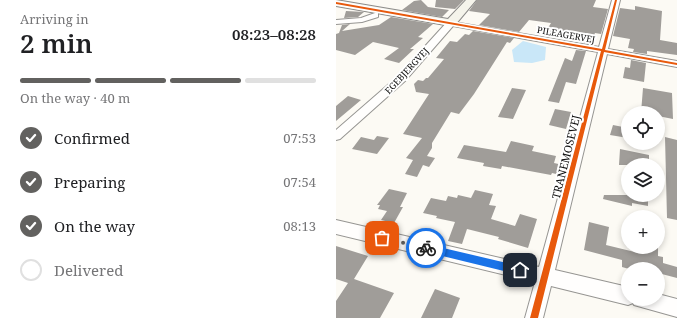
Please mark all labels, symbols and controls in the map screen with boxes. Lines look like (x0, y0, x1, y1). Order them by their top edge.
text: Arriving in (20, 10, 89, 28)
street label: PILEAGERVEJ (536, 23, 596, 46)
text: 08:23–08:28 (232, 24, 316, 44)
text: 2 min (20, 25, 93, 61)
street label: EGEBJERGVEJ (382, 45, 432, 97)
text: On the way · 40 m (20, 89, 130, 107)
map controls (621, 106, 665, 306)
button: locate (621, 106, 665, 150)
street label: TRANEMOSEVEJ (548, 113, 583, 201)
icon: check (20, 127, 42, 149)
text: Confirmed (54, 128, 130, 148)
text: 07:53 (283, 129, 316, 147)
button: layers (621, 158, 665, 202)
icon: check (20, 171, 42, 193)
text: Preparing (54, 172, 125, 192)
text: 07:54 (283, 173, 316, 191)
button: + (621, 210, 665, 254)
icon: check (20, 215, 42, 237)
text: On the way (54, 216, 135, 236)
text: 08:13 (283, 217, 316, 235)
pin (365, 221, 399, 255)
icon: bag (371, 227, 393, 249)
courier (406, 228, 446, 268)
icon: bike (415, 237, 437, 259)
pin (503, 253, 537, 287)
icon: home (509, 259, 531, 281)
text: Delivered (54, 260, 123, 280)
button: − (621, 262, 665, 306)

